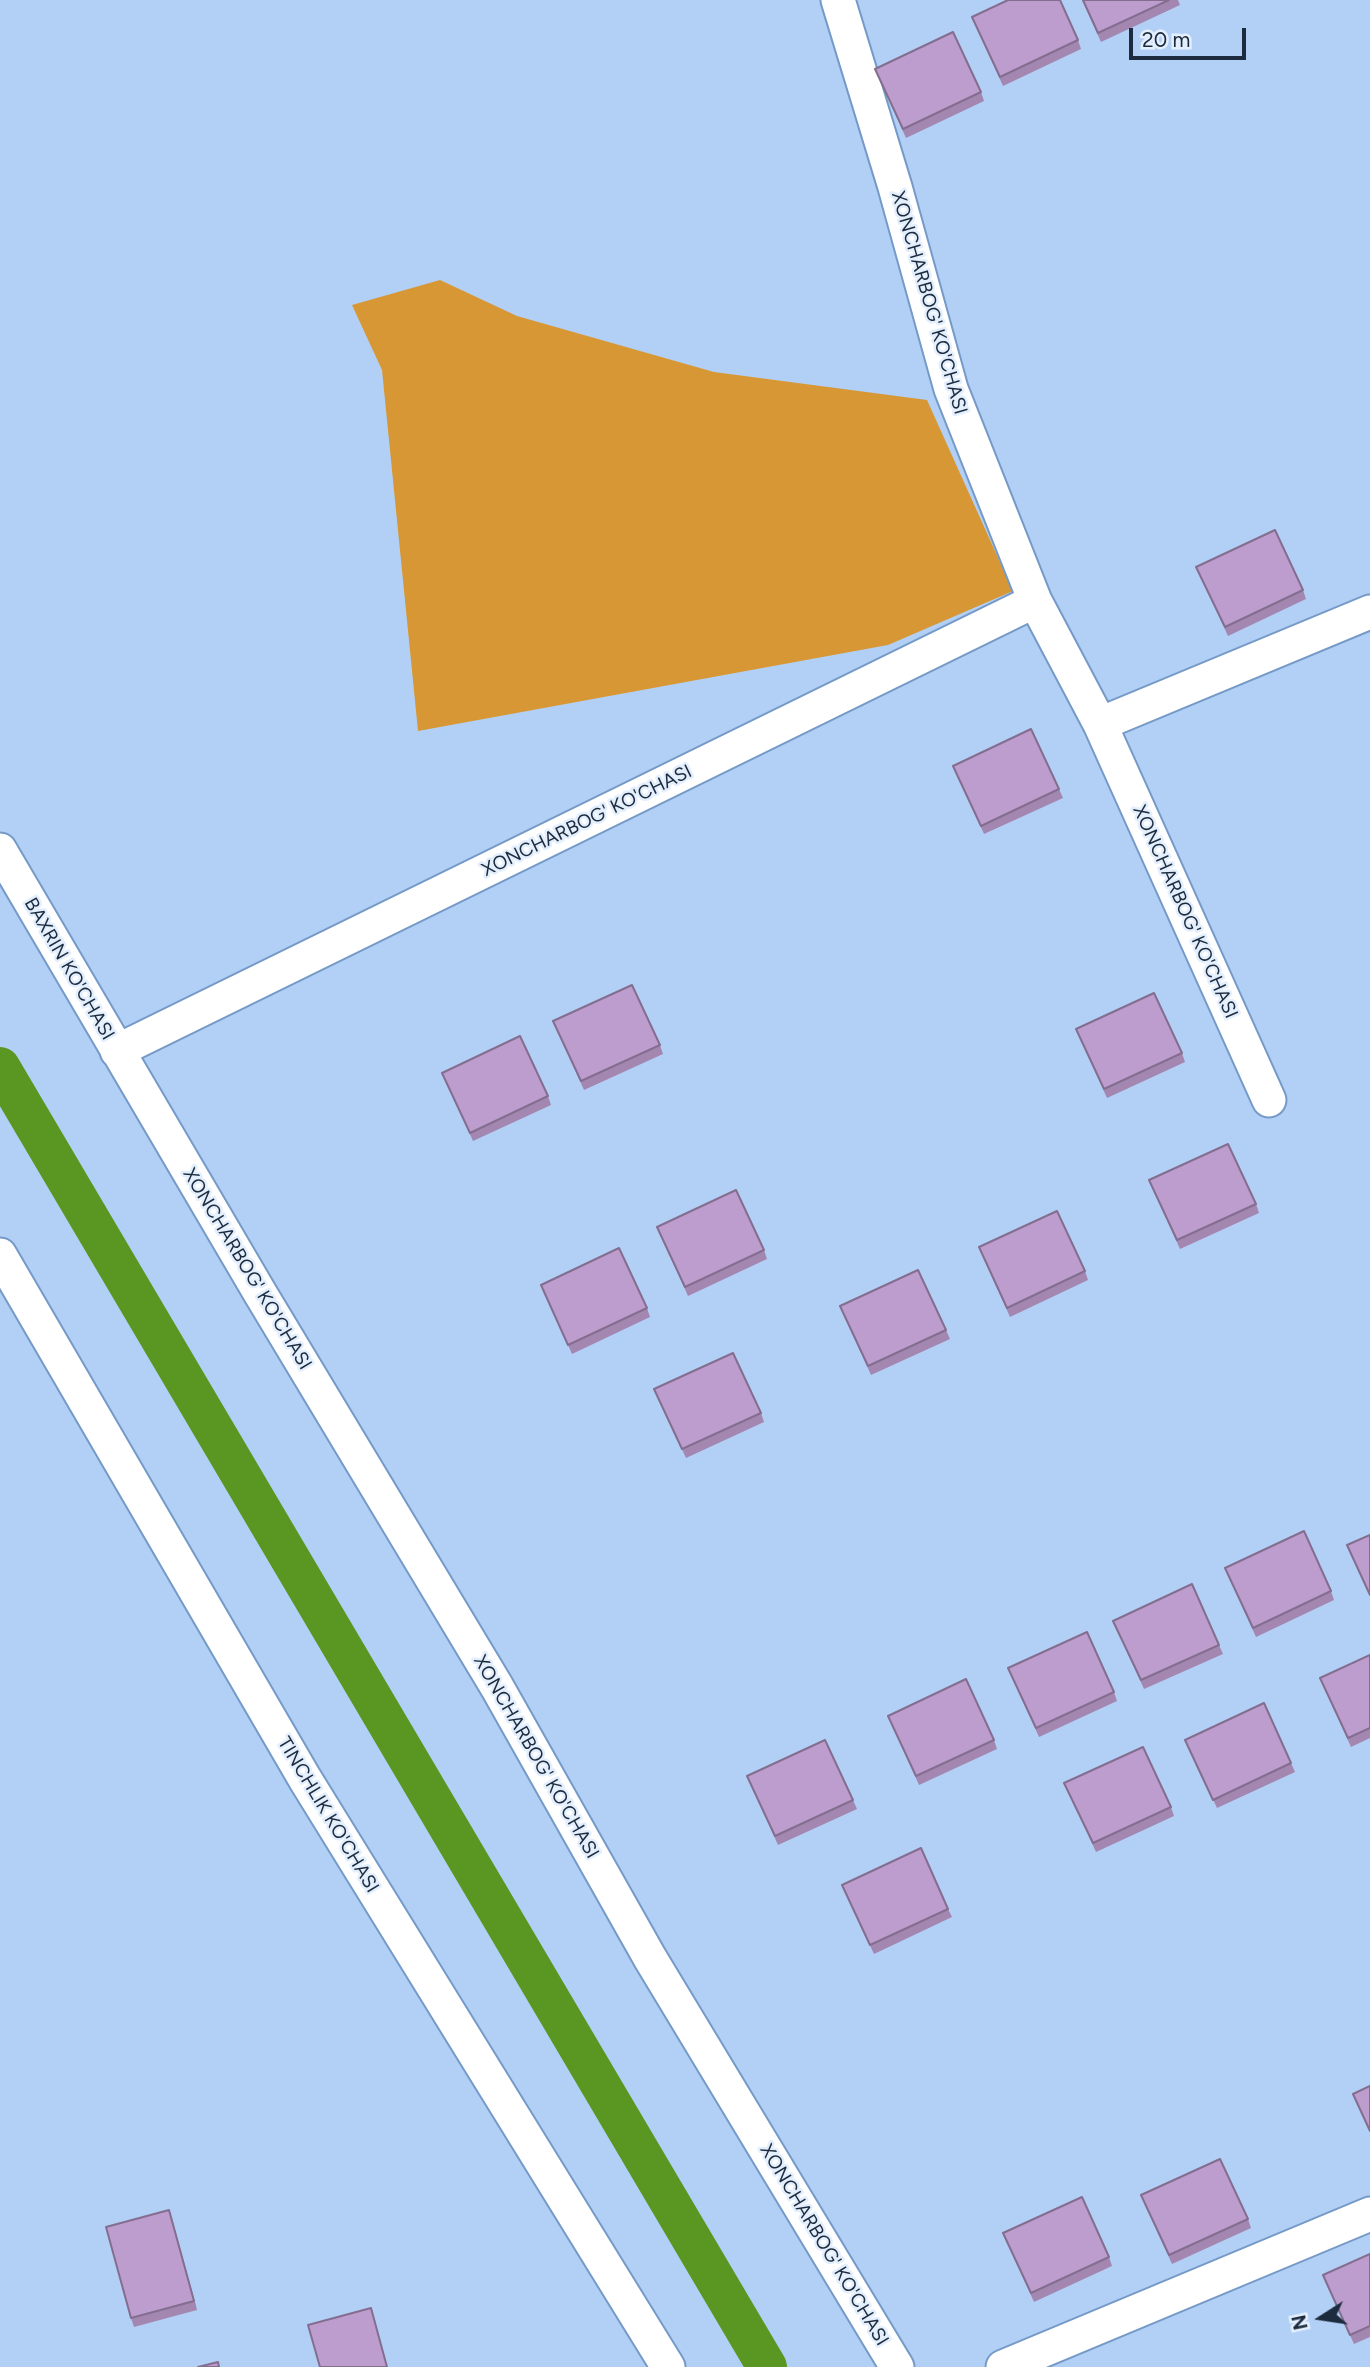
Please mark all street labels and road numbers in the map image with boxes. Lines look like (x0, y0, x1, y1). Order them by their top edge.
street label: XONCHARBOG' KO'CHASI (886, 189, 972, 417)
street label: XONCHARBOG' KO'CHASI (478, 760, 696, 882)
street label: XONCHARBOG' KO'CHASI (1128, 802, 1242, 1022)
street label: BAXRIN KO'CHASI (19, 894, 119, 1044)
street label: XONCHARBOG' KO'CHASI (178, 1164, 316, 1374)
street label: XONCHARBOG' KO'CHASI (468, 1651, 604, 1863)
street label: TINCHLIK KO'CHASI (273, 1733, 383, 1897)
street label: XONCHARBOG' KO'CHASI (755, 2140, 893, 2350)

